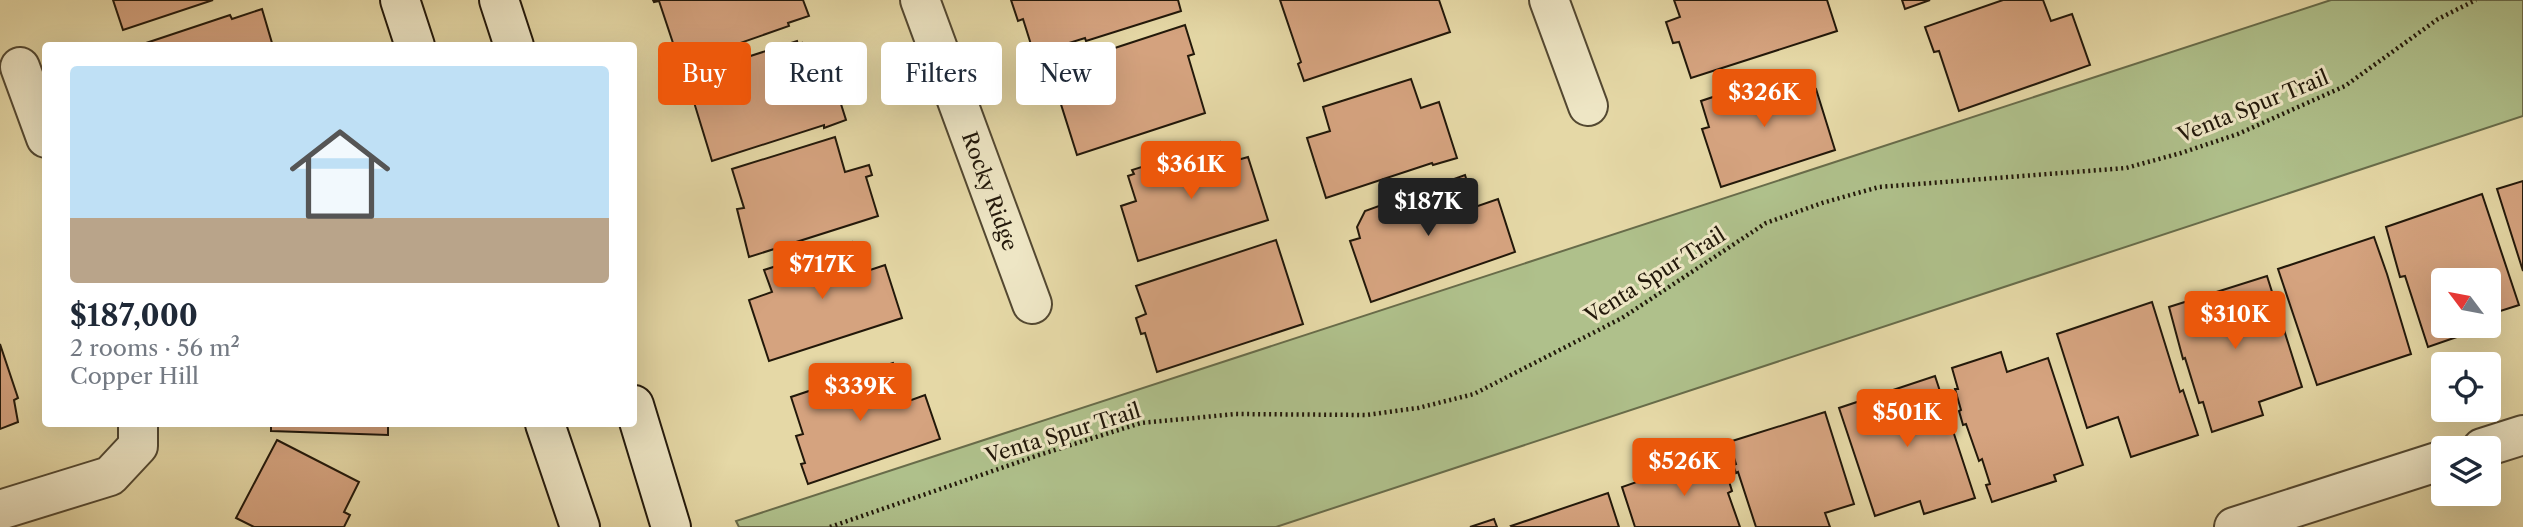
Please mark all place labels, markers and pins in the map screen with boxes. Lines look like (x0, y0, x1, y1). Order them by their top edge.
pin: $326K (1715, 69, 1813, 129)
pin: $361K (1142, 142, 1240, 201)
pin: $187K (1379, 178, 1477, 238)
pin: $717K (773, 242, 871, 301)
pin: $310K (2186, 292, 2284, 351)
pin: $339K (811, 364, 909, 423)
pin: $501K (1858, 390, 1956, 449)
pin: $526K (1635, 438, 1733, 498)

